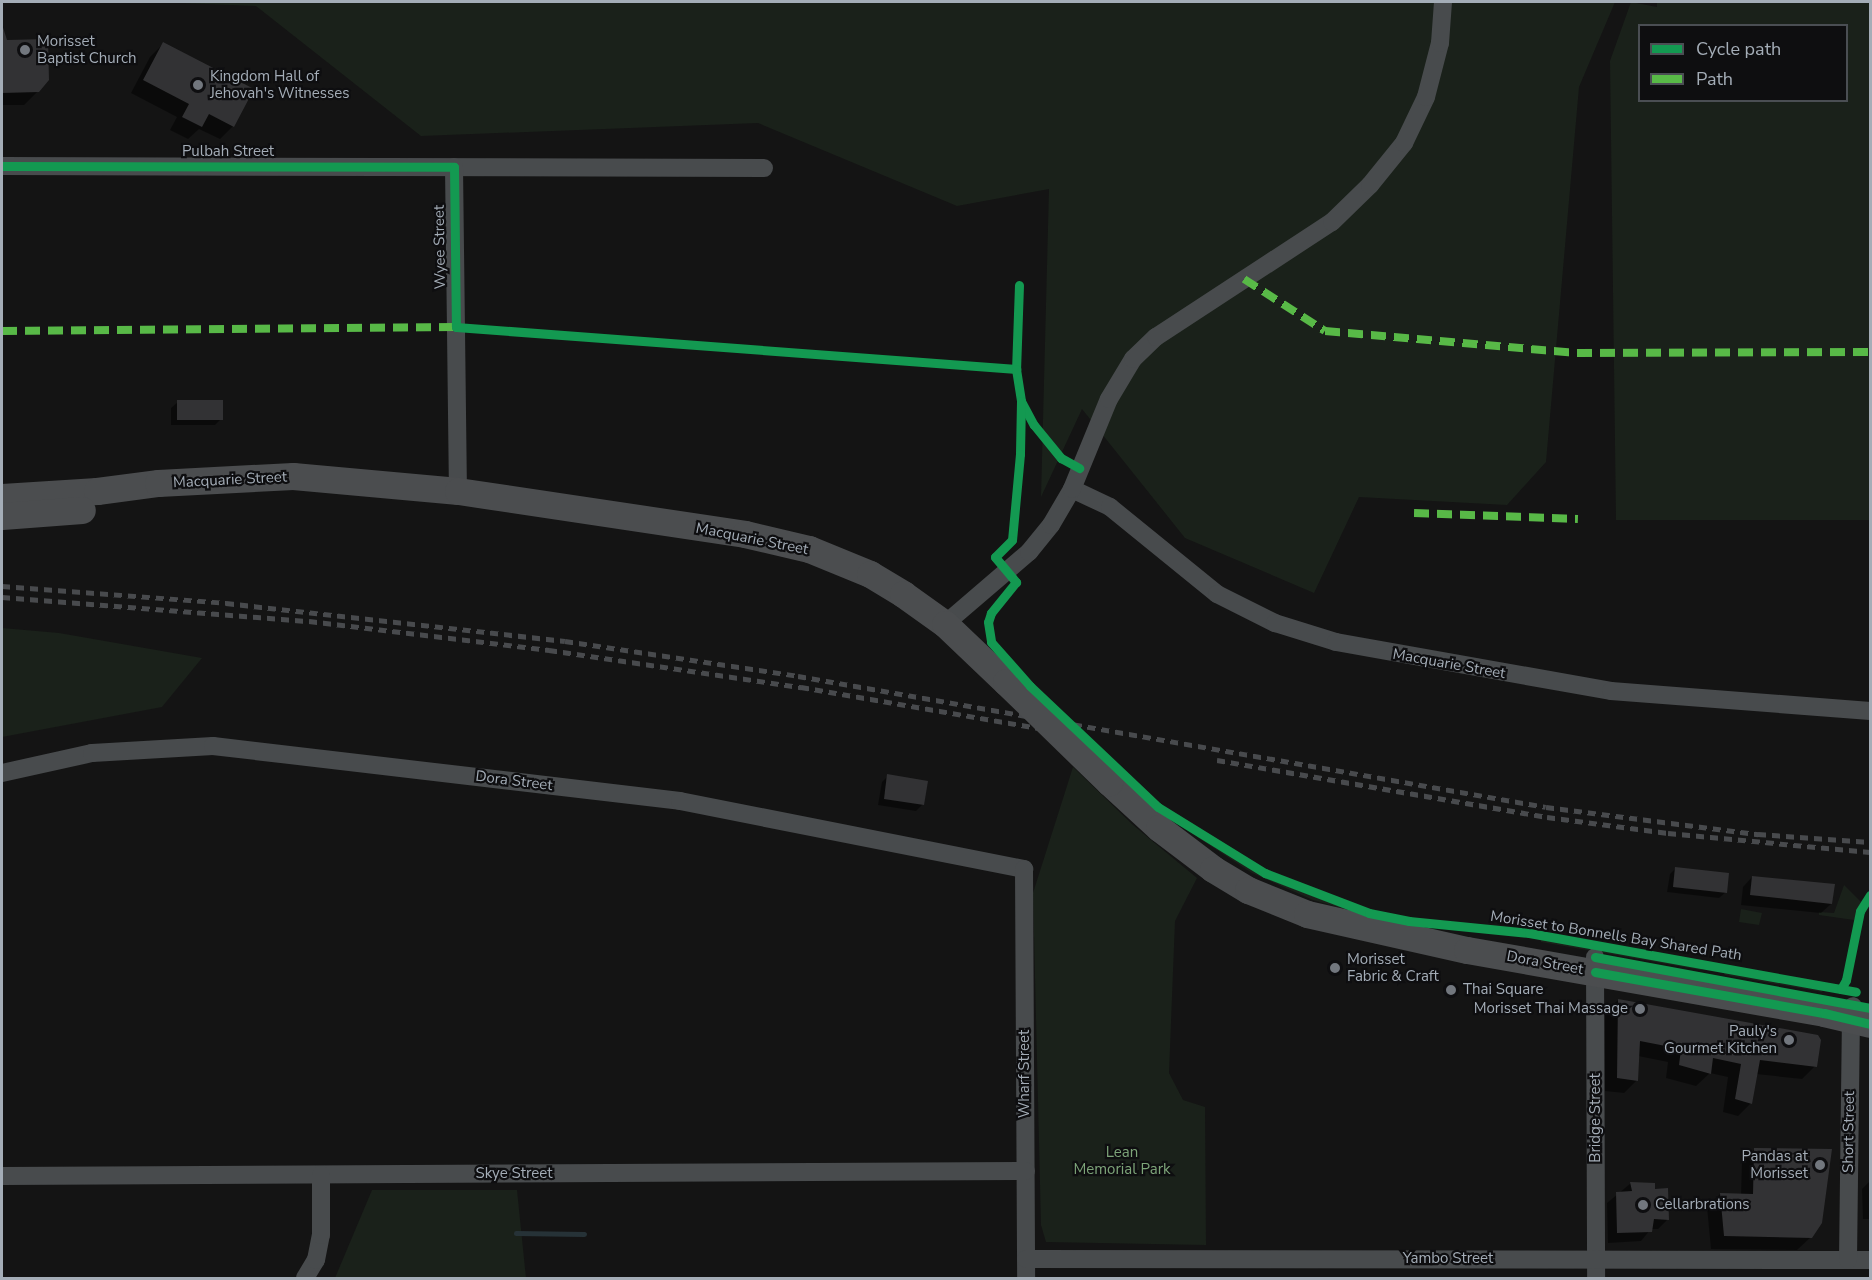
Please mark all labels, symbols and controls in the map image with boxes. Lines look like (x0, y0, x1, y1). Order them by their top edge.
legend (1638, 24, 1848, 102)
place label: Morisset Baptist Church (37, 32, 137, 67)
text: Cycle path (1696, 37, 1781, 61)
marker: Morisset Baptist Church (18, 43, 32, 57)
place label: Kingdom Hall of Jehovah's Witnesses (210, 67, 349, 102)
text: Path (1696, 67, 1733, 91)
marker: Kingdom Hall of Jehovah's Witnesses (191, 78, 205, 92)
street label: Pulbah Street (182, 143, 274, 161)
street label: Wyee Street (430, 205, 450, 289)
street label: Macquarie Street (172, 468, 288, 492)
street label: Macquarie Street (694, 519, 810, 559)
street label: Macquarie Street (1391, 645, 1507, 683)
street label: Dora Street (474, 767, 554, 795)
street label: Morisset to Bonnells Bay Shared Path (1489, 907, 1743, 965)
street label: Dora Street (1505, 947, 1585, 979)
place label: Morisset Fabric & Craft (1347, 950, 1439, 985)
marker: Morisset Fabric & Craft (1328, 961, 1342, 975)
place label: Thai Square (1463, 981, 1543, 999)
marker: Thai Square (1444, 983, 1458, 997)
place label: Morisset Thai Massage (1474, 1000, 1628, 1018)
marker: Morisset Thai Massage (1633, 1002, 1647, 1016)
place label: Pauly's Gourmet Kitchen (1664, 1022, 1777, 1057)
street label: Wharf Street (1016, 1030, 1034, 1118)
marker: Pauly's Gourmet Kitchen (1782, 1033, 1796, 1047)
street label: Bridge Street (1587, 1073, 1605, 1163)
street label: Short Street (1839, 1091, 1859, 1173)
park label: Lean Memorial Park (1073, 1143, 1171, 1178)
place label: Pandas at Morisset (1741, 1147, 1808, 1182)
marker: Pandas at Morisset (1813, 1158, 1827, 1172)
street label: Skye Street (476, 1165, 552, 1183)
place label: Cellarbrations (1655, 1196, 1750, 1214)
marker: Cellarbrations (1636, 1198, 1650, 1212)
street label: Yambo Street (1403, 1250, 1493, 1268)

